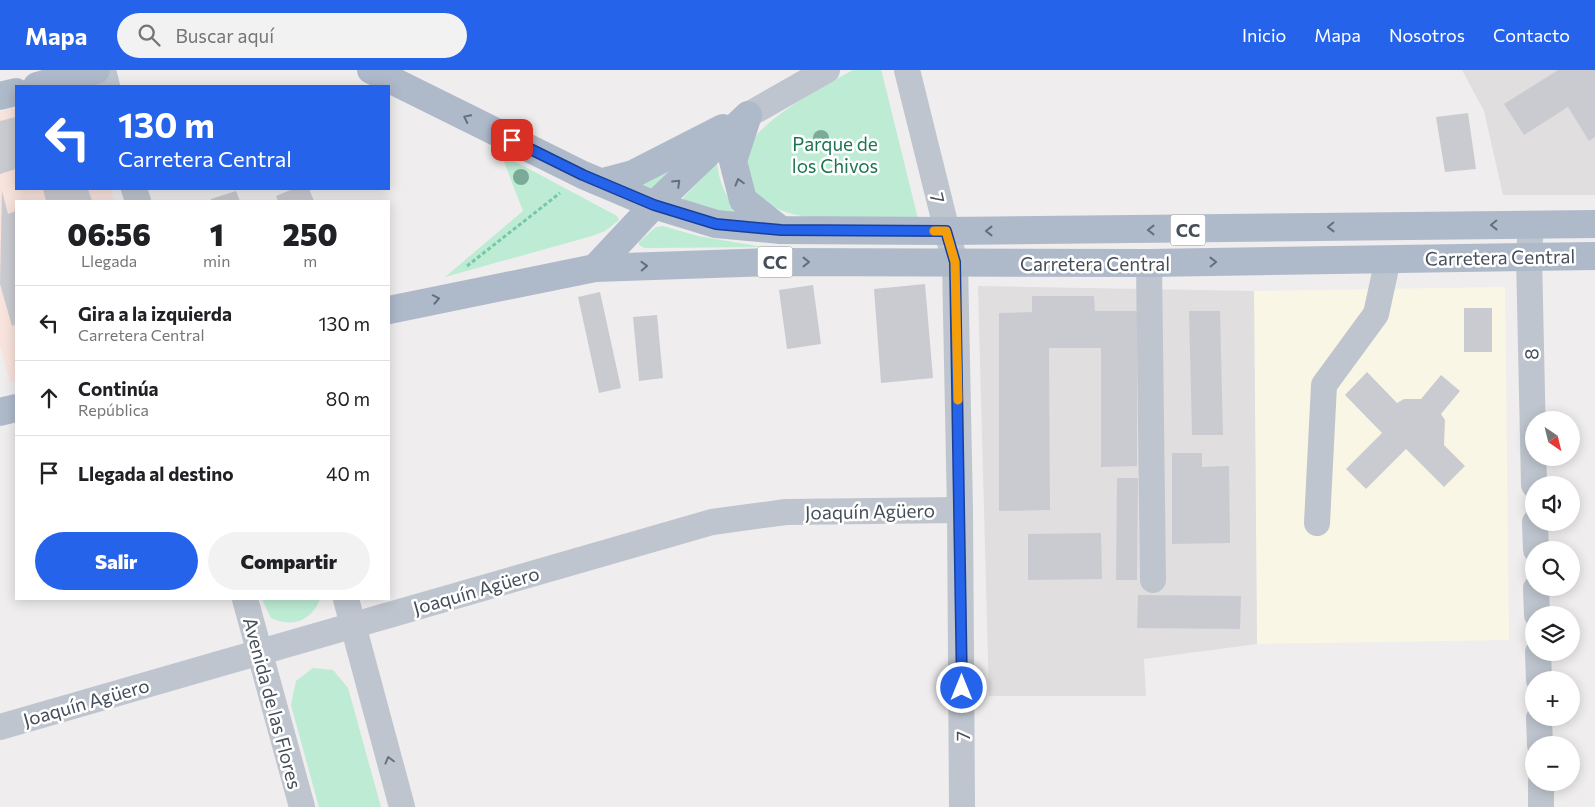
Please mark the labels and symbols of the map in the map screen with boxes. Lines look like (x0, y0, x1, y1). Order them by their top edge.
one-way arrow (463, 114, 472, 124)
pin (491, 119, 533, 161)
park label: Parque de los Chivos (792, 132, 878, 177)
one-way arrow (734, 178, 745, 187)
one-way arrow (672, 180, 681, 189)
street label: 7 (926, 191, 950, 205)
road number: CC (1170, 214, 1206, 246)
one-way arrow (1490, 219, 1498, 230)
one-way arrow (1327, 222, 1335, 233)
one-way arrow (1147, 225, 1155, 235)
one-way arrow (985, 226, 992, 236)
street label: Carretera Central (1425, 244, 1575, 270)
road number: CC (758, 246, 792, 278)
street label: Carretera Central (1020, 252, 1170, 275)
one-way arrow (802, 257, 810, 267)
one-way arrow (1210, 257, 1218, 267)
one-way arrow (640, 261, 648, 272)
one-way arrow (432, 295, 441, 305)
street label: 8 (1519, 348, 1543, 360)
north arrow (1525, 411, 1580, 466)
street label: Joaquín Agüero (805, 498, 935, 524)
street label: Joaquín Agüero (410, 561, 542, 619)
street label: Avenida de las Flores (239, 615, 307, 791)
position arrow (935, 661, 987, 713)
street label: Joaquín Agüero (20, 673, 152, 731)
street label: 7 (951, 731, 974, 741)
one-way arrow (385, 756, 395, 764)

